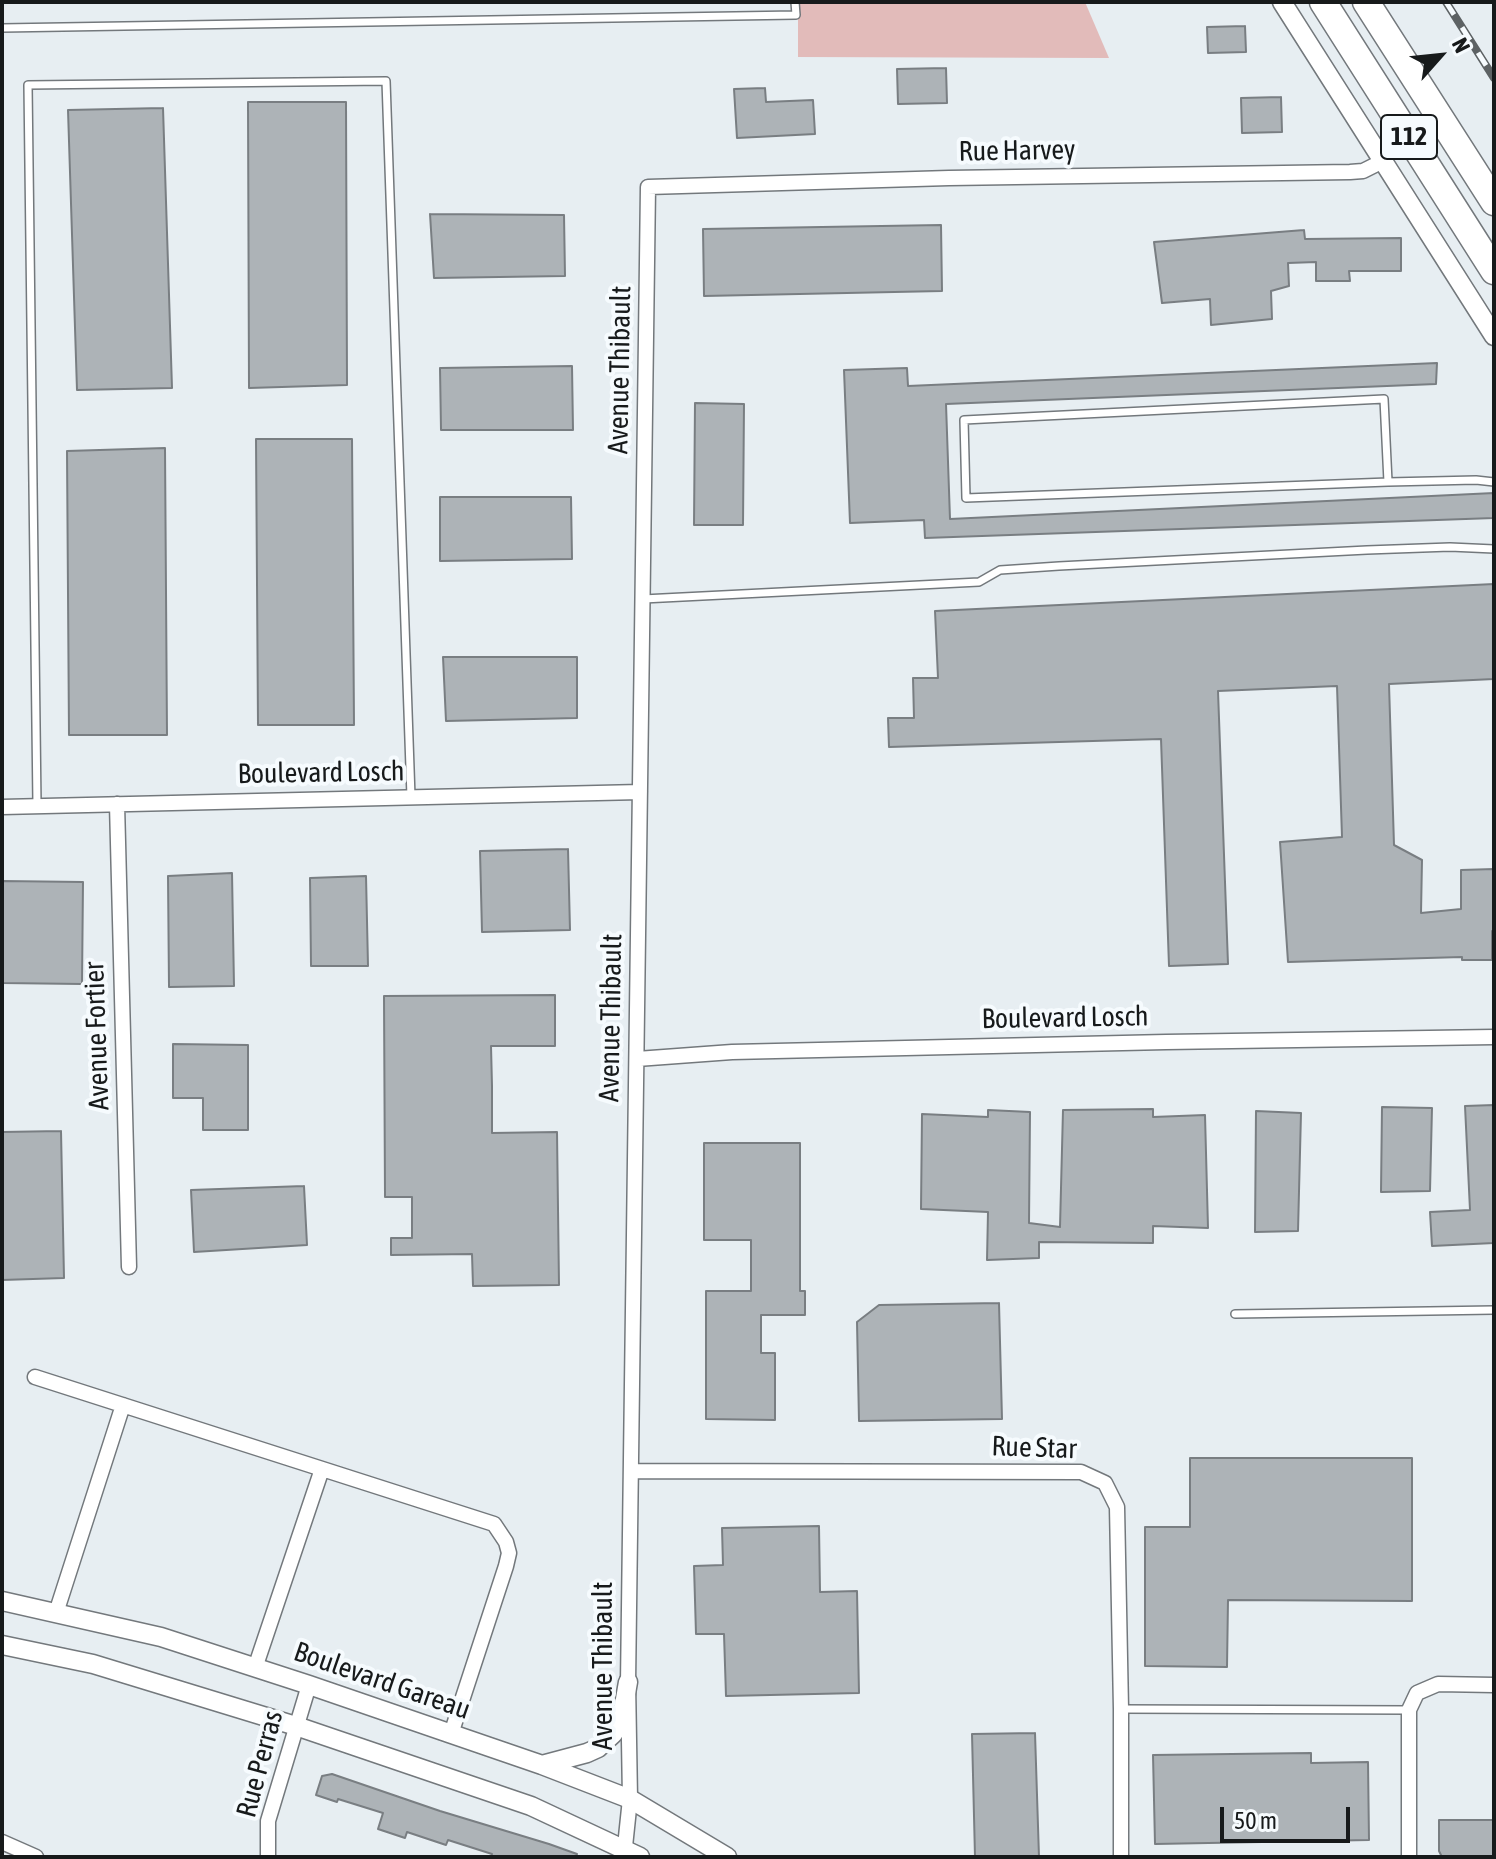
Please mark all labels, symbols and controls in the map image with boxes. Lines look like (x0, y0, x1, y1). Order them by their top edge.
north arrow (1400, 16, 1480, 96)
text: N (1447, 33, 1476, 57)
road number: 112 (1381, 115, 1437, 159)
street label: Rue Harvey (958, 133, 1076, 169)
street label: Avenue Thibault (602, 286, 638, 454)
street label: Boulevard Losch (237, 755, 405, 791)
street label: Avenue Thibault (593, 934, 629, 1102)
street label: Avenue Fortier (78, 961, 116, 1111)
street label: Boulevard Losch (981, 1000, 1149, 1036)
street label: Rue Star (991, 1430, 1077, 1466)
street label: Avenue Thibault (586, 1582, 620, 1750)
street label: Boulevard Gareau (289, 1635, 475, 1727)
street label: Rue Perras (230, 1707, 290, 1821)
scale bar (1224, 1791, 1354, 1841)
text: 50 m (1234, 1807, 1277, 1834)

